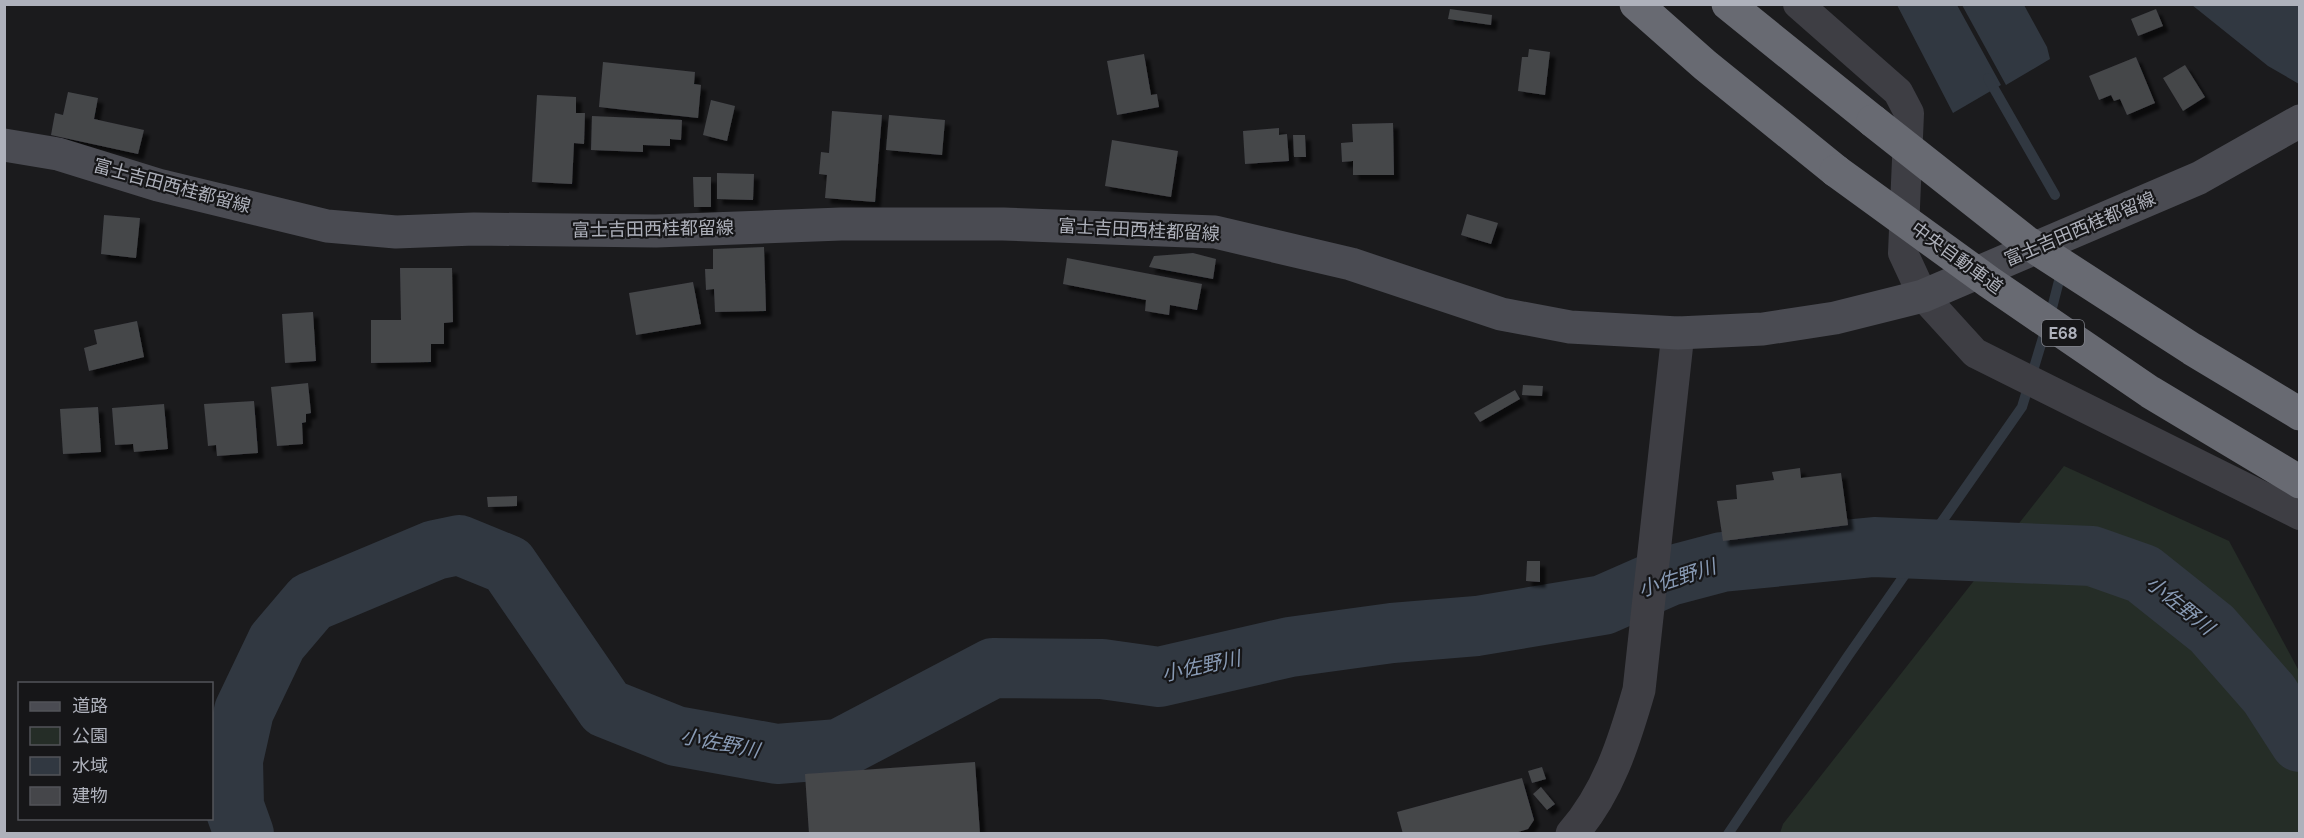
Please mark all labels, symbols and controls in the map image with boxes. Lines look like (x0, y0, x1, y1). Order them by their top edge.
street label: 富士吉田西桂都留線 (91, 154, 253, 217)
street label: 富士吉田西桂都留線 (2001, 187, 2158, 270)
street label: 富士吉田西桂都留線 (1058, 215, 1220, 244)
street label: 富士吉田西桂都留線 (572, 217, 734, 240)
street label: 中央自動車道 (1907, 217, 2007, 298)
road number: E68 (2042, 320, 2084, 346)
water label: 小佐野川 (1635, 554, 1721, 602)
water label: 小佐野川 (2141, 571, 2220, 641)
water label: 小佐野川 (1159, 646, 1245, 686)
legend (18, 682, 213, 820)
text: 道路 (72, 695, 108, 716)
water label: 小佐野川 (678, 724, 764, 763)
text: 公園 (72, 725, 108, 746)
text: 水域 (72, 755, 108, 776)
text: 建物 (72, 785, 108, 806)

